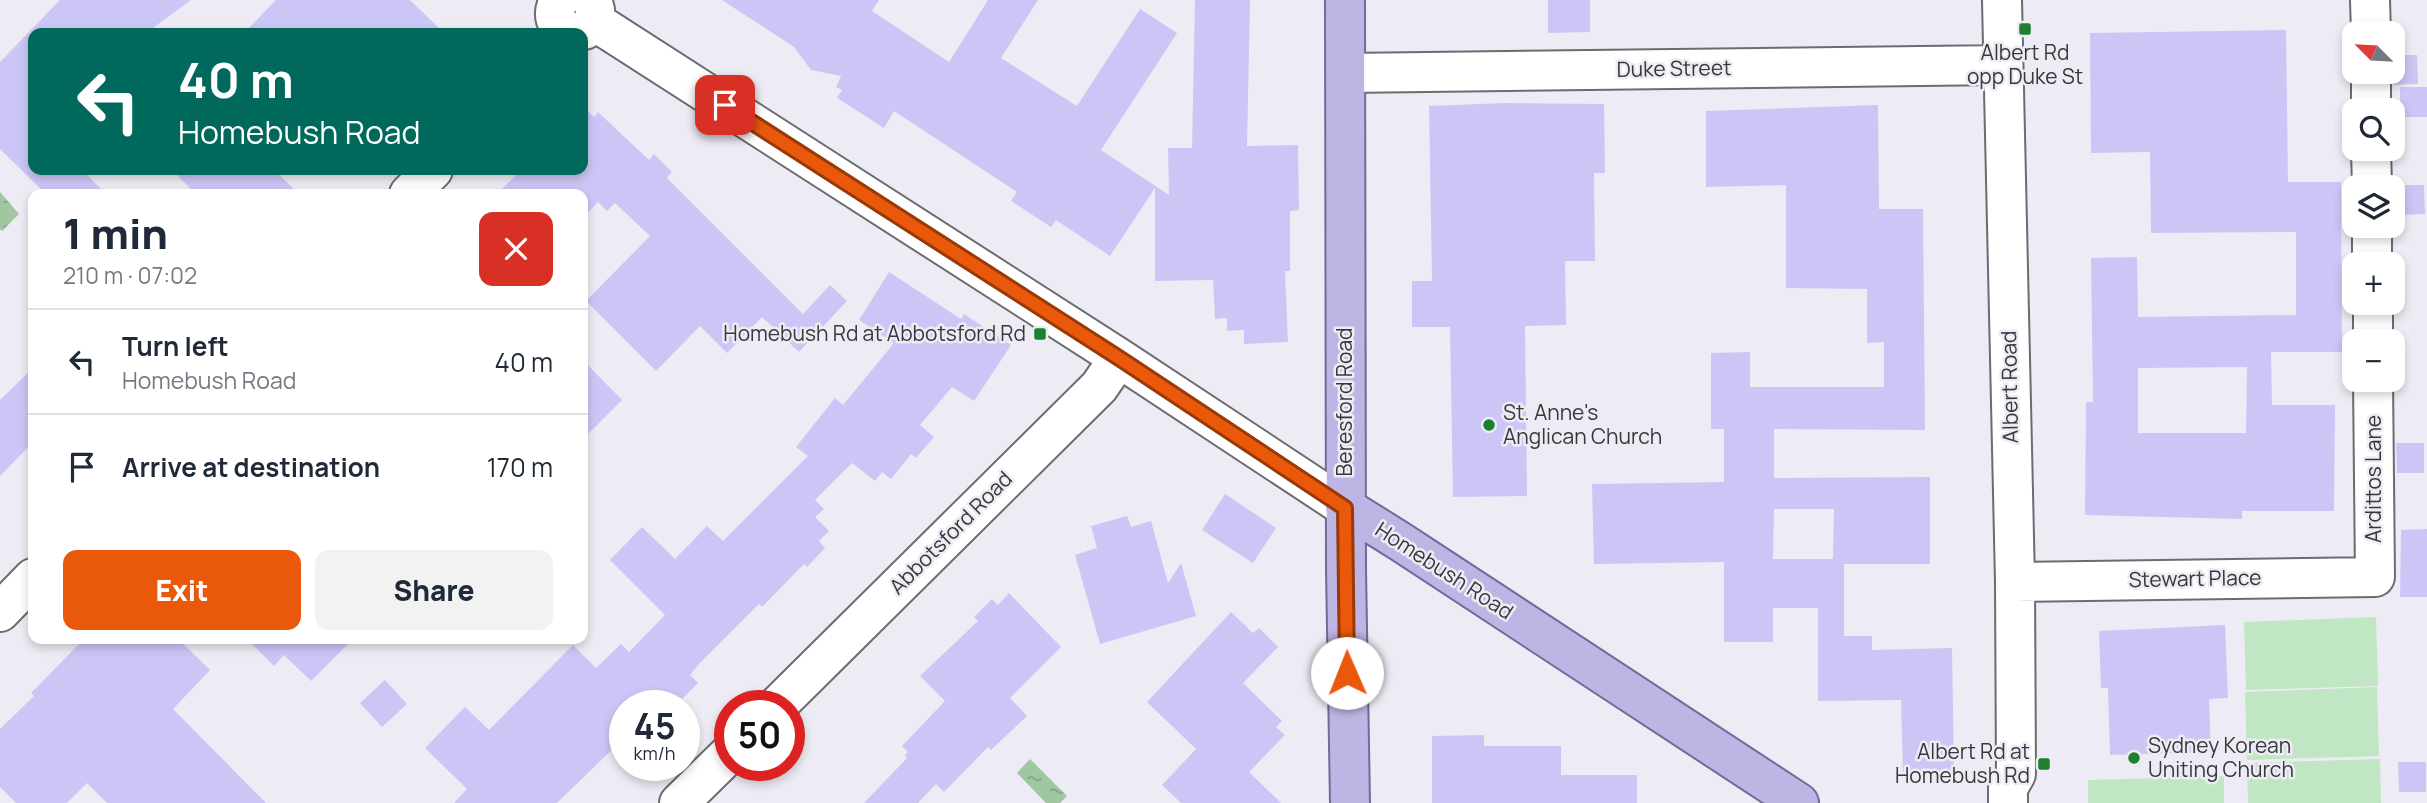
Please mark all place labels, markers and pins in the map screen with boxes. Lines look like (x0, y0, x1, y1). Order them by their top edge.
marker: Albert Rd opp Duke St (2017, 21, 2033, 37)
place label: Albert Rd opp Duke St (1967, 38, 2083, 90)
pin (695, 75, 755, 135)
place label: Homebush Rd at Abbotsford Rd (723, 319, 1026, 347)
marker: Homebush Rd at Abbotsford Rd (1032, 326, 1048, 342)
place label: St. Anne's Anglican Church (1503, 398, 1662, 450)
marker: St. Anne's Anglican Church (1481, 417, 1497, 433)
place label: Sydney Korean Uniting Church (2148, 731, 2294, 783)
place label: Albert Rd at Homebush Rd (1895, 737, 2030, 789)
marker: Sydney Korean Uniting Church (2126, 750, 2142, 766)
marker: Albert Rd at Homebush Rd (2036, 756, 2052, 772)

